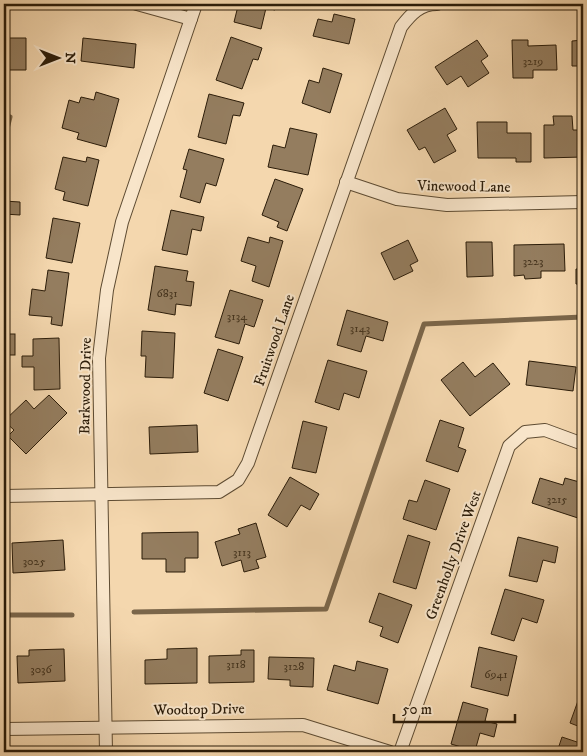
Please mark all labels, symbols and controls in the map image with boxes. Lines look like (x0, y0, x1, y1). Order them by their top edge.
north arrow (32, 32, 82, 82)
text: N (61, 52, 79, 64)
house number: 3219 (523, 54, 543, 69)
street label: Vinewood Lane (416, 176, 511, 197)
house number: 3223 (523, 254, 543, 269)
house number: 6831 (156, 286, 178, 301)
street label: Fruitwood Lane (250, 292, 299, 389)
house number: 3134 (227, 309, 248, 324)
house number: 3143 (350, 321, 370, 336)
street label: Barkwood Drive (75, 337, 96, 435)
street label: Greenholly Drive West (421, 488, 486, 622)
house number: 3215 (547, 492, 567, 507)
house number: 3113 (233, 545, 251, 560)
house number: 3025 (23, 554, 45, 569)
house number: 3118 (226, 657, 246, 672)
house number: 3128 (284, 659, 304, 674)
house number: 3036 (30, 662, 53, 677)
house number: 6941 (484, 667, 508, 682)
scale bar (394, 691, 516, 723)
street label: Woodtop Drive (152, 699, 245, 720)
text: 50 m (402, 700, 432, 719)

